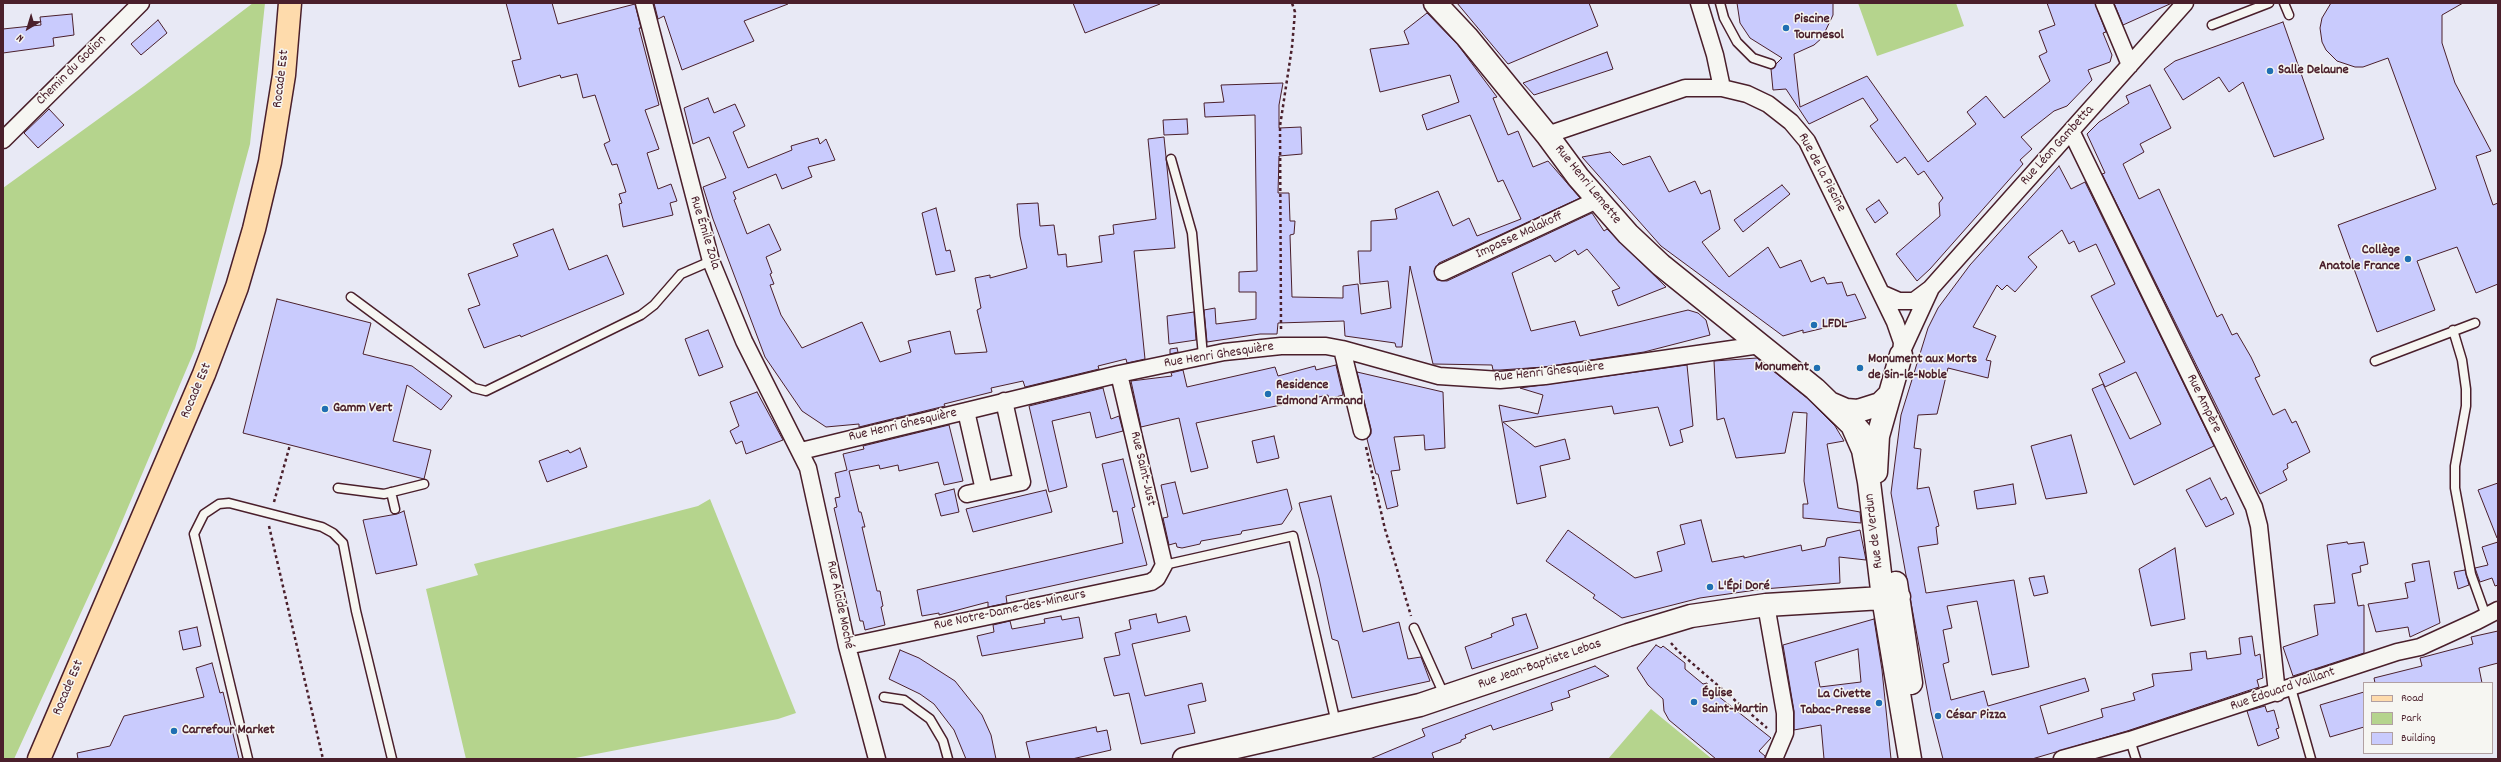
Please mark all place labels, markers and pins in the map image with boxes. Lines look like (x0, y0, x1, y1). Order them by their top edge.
place label: Piscine Tournesol (1794, 12, 1844, 44)
marker: Piscine Tournesol (1781, 23, 1791, 33)
place label: Salle Delaune (2278, 63, 2349, 79)
marker: Salle Delaune (2265, 66, 2275, 76)
place label: Collège Anatole France (2319, 243, 2400, 276)
marker: Collège Anatole France (2403, 254, 2413, 264)
place label: LFDL (1822, 317, 1847, 333)
marker: LFDL (1809, 320, 1819, 330)
place label: Monument aux Morts de Sin-le-Noble (1868, 352, 1977, 384)
place label: Monument (1755, 360, 1809, 376)
marker: Monument (1812, 363, 1822, 373)
marker: Monument aux Morts de Sin-le-Noble (1855, 363, 1865, 373)
place label: Residence Edmond Armand (1276, 378, 1363, 410)
marker: Residence Edmond Armand (1263, 389, 1273, 399)
place label: Gamm Vert (333, 401, 392, 417)
marker: Gamm Vert (320, 404, 330, 414)
place label: L'Épi Doré (1718, 579, 1770, 595)
marker: L'Épi Doré (1705, 582, 1715, 592)
place label: Église Saint-Martin (1702, 686, 1768, 718)
place label: La Civette Tabac-Presse (1800, 687, 1871, 720)
marker: Église Saint-Martin (1689, 697, 1699, 707)
marker: La Civette Tabac-Presse (1874, 698, 1884, 708)
place label: César Pizza (1946, 708, 2006, 724)
marker: César Pizza (1933, 711, 1943, 721)
place label: Carrefour Market (182, 723, 275, 739)
marker: Carrefour Market (169, 726, 179, 736)

